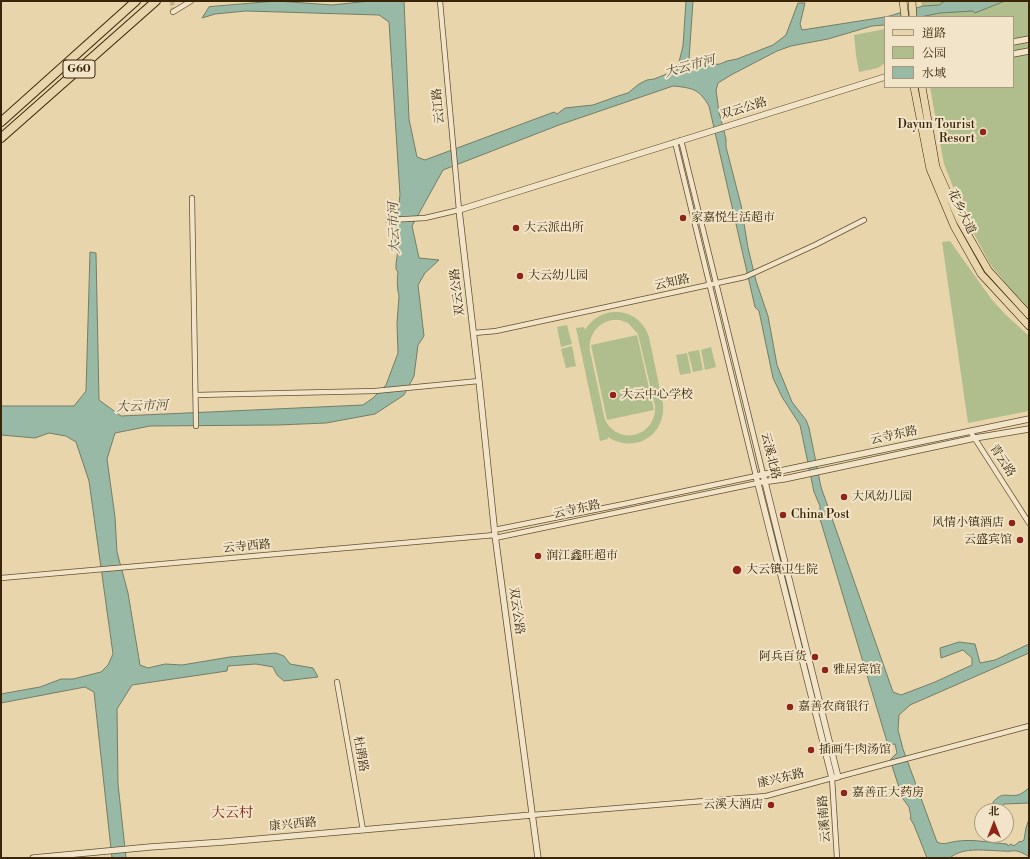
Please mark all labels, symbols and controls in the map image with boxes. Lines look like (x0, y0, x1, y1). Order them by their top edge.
legend (884, 16, 1014, 88)
text: 道路 (922, 26, 946, 41)
text: 公园 (922, 46, 946, 61)
water label: 大云市河 (663, 53, 717, 81)
road number: G60 (63, 60, 95, 78)
text: 水域 (922, 66, 946, 81)
street label: 云江路 (430, 87, 448, 125)
street label: 双云公路 (719, 95, 769, 123)
place label: Dayun Tourist Resort (897, 118, 975, 146)
marker: Dayun Tourist Resort (978, 127, 988, 137)
street label: 花乡大道 (944, 187, 978, 237)
water label: 大云市河 (386, 202, 404, 254)
place label: 家嘉悦生活超市 (691, 211, 775, 225)
marker: 家嘉悦生活超市 (678, 213, 688, 223)
place label: 大云派出所 (524, 221, 584, 235)
marker: 大云派出所 (511, 223, 521, 233)
street label: 双云公路 (448, 267, 468, 317)
place label: 大云幼儿园 (528, 269, 588, 283)
marker: 大云幼儿园 (515, 271, 525, 281)
street label: 云知路 (653, 272, 691, 294)
place label: 大云中心学校 (621, 388, 693, 402)
marker: 大云中心学校 (608, 390, 618, 400)
water label: 大云市河 (116, 398, 168, 416)
street label: 云寺东路 (869, 424, 919, 448)
street label: 云溪北路 (757, 431, 783, 481)
street label: 青云路 (986, 442, 1018, 480)
place label: 大风幼儿园 (852, 490, 912, 504)
marker: 大风幼儿园 (839, 492, 849, 502)
street label: 云寺东路 (552, 498, 602, 522)
place label: China Post (791, 508, 850, 522)
marker: China Post (778, 510, 788, 520)
place label: 风情小镇酒店 (932, 516, 1004, 530)
marker: 风情小镇酒店 (1007, 518, 1017, 528)
place label: 云盛宾馆 (964, 533, 1012, 547)
marker: 云盛宾馆 (1015, 535, 1025, 545)
street label: 云寺西路 (222, 538, 272, 556)
place label: 润江鑫旺超市 (546, 549, 618, 563)
marker: 润江鑫旺超市 (533, 551, 543, 561)
place label: 大云镇卫生院 (746, 563, 818, 577)
marker: 大云镇卫生院 (731, 564, 743, 576)
street label: 双云公路 (506, 586, 526, 636)
place label: 阿兵百货 (759, 650, 807, 664)
marker: 阿兵百货 (810, 652, 820, 662)
place label: 雅居宾馆 (833, 663, 881, 677)
marker: 雅居宾馆 (820, 665, 830, 675)
place label: 嘉善农商银行 (798, 700, 870, 714)
marker: 嘉善农商银行 (785, 702, 795, 712)
street label: 杜鹃路 (350, 735, 370, 773)
place label: 插画牛肉汤馆 (819, 743, 891, 757)
marker: 插画牛肉汤馆 (806, 745, 816, 755)
street label: 康兴东路 (756, 767, 806, 791)
place label: 嘉善正大药房 (852, 786, 924, 800)
marker: 嘉善正大药房 (839, 788, 849, 798)
street label: 云溪南路 (816, 795, 834, 843)
place label: 云溪大酒店 (703, 798, 763, 812)
marker: 云溪大酒店 (766, 800, 776, 810)
north arrow (974, 803, 1014, 843)
text: 北 (989, 805, 1000, 819)
district label: 大云村 (211, 806, 253, 822)
street label: 康兴西路 (268, 816, 318, 834)

